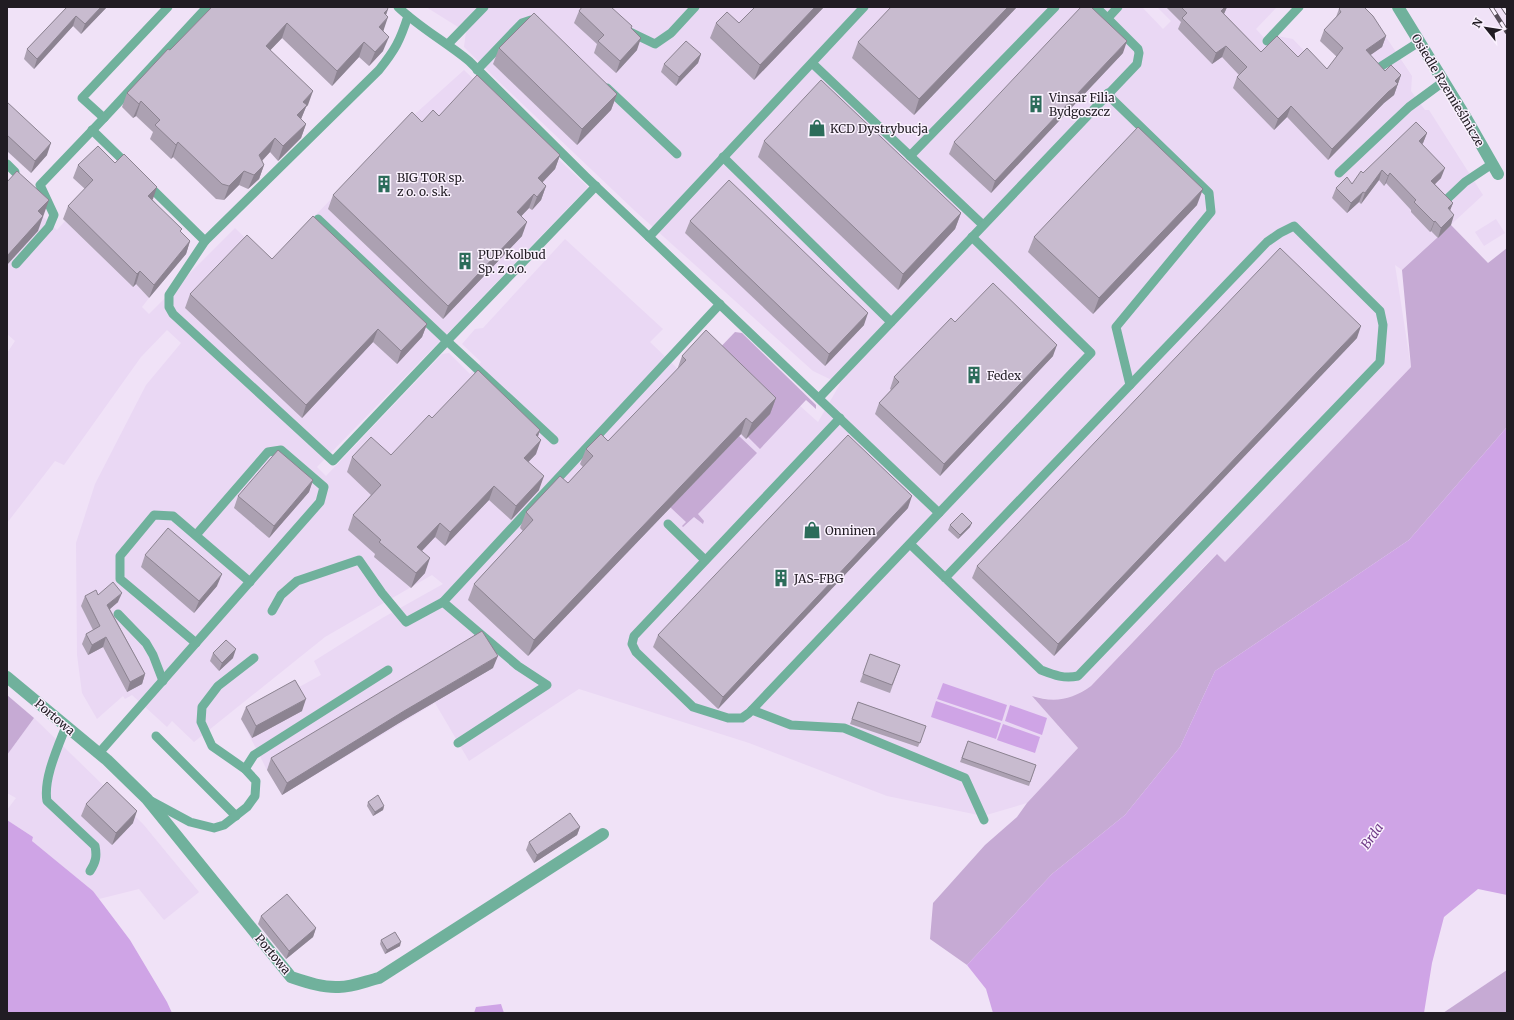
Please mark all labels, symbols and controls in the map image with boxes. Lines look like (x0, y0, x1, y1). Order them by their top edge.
north arrow (1466, 8, 1506, 48)
text: N (1469, 15, 1486, 30)
street label: Osiedle Rzemieślnicze (1408, 31, 1488, 149)
place label: Vinsar Filia Bydgoszcz (1048, 90, 1115, 119)
building icon: Vinsar Filia Bydgoszcz (1026, 94, 1046, 114)
shop icon: KCD Dystrybucja (807, 118, 827, 138)
place label: KCD Dystrybucja (830, 121, 929, 136)
place label: BIG TOR sp. z o. o. s.k. (397, 170, 464, 199)
building icon: BIG TOR sp. z o. o. s.k. (374, 174, 394, 194)
place label: PUP Kolbud Sp. z o.o. (478, 247, 546, 276)
building icon: PUP Kolbud Sp. z o.o. (455, 251, 475, 271)
building icon: Fedex (964, 365, 984, 385)
place label: Fedex (987, 368, 1022, 383)
shop icon: Onninen (802, 520, 822, 540)
place label: Onninen (825, 523, 876, 538)
building icon: JAS-FBG (771, 568, 791, 588)
place label: JAS-FBG (793, 571, 844, 586)
street label: Portowa (32, 696, 79, 738)
water label: Brda (1357, 820, 1387, 852)
street label: Portowa (252, 931, 294, 978)

